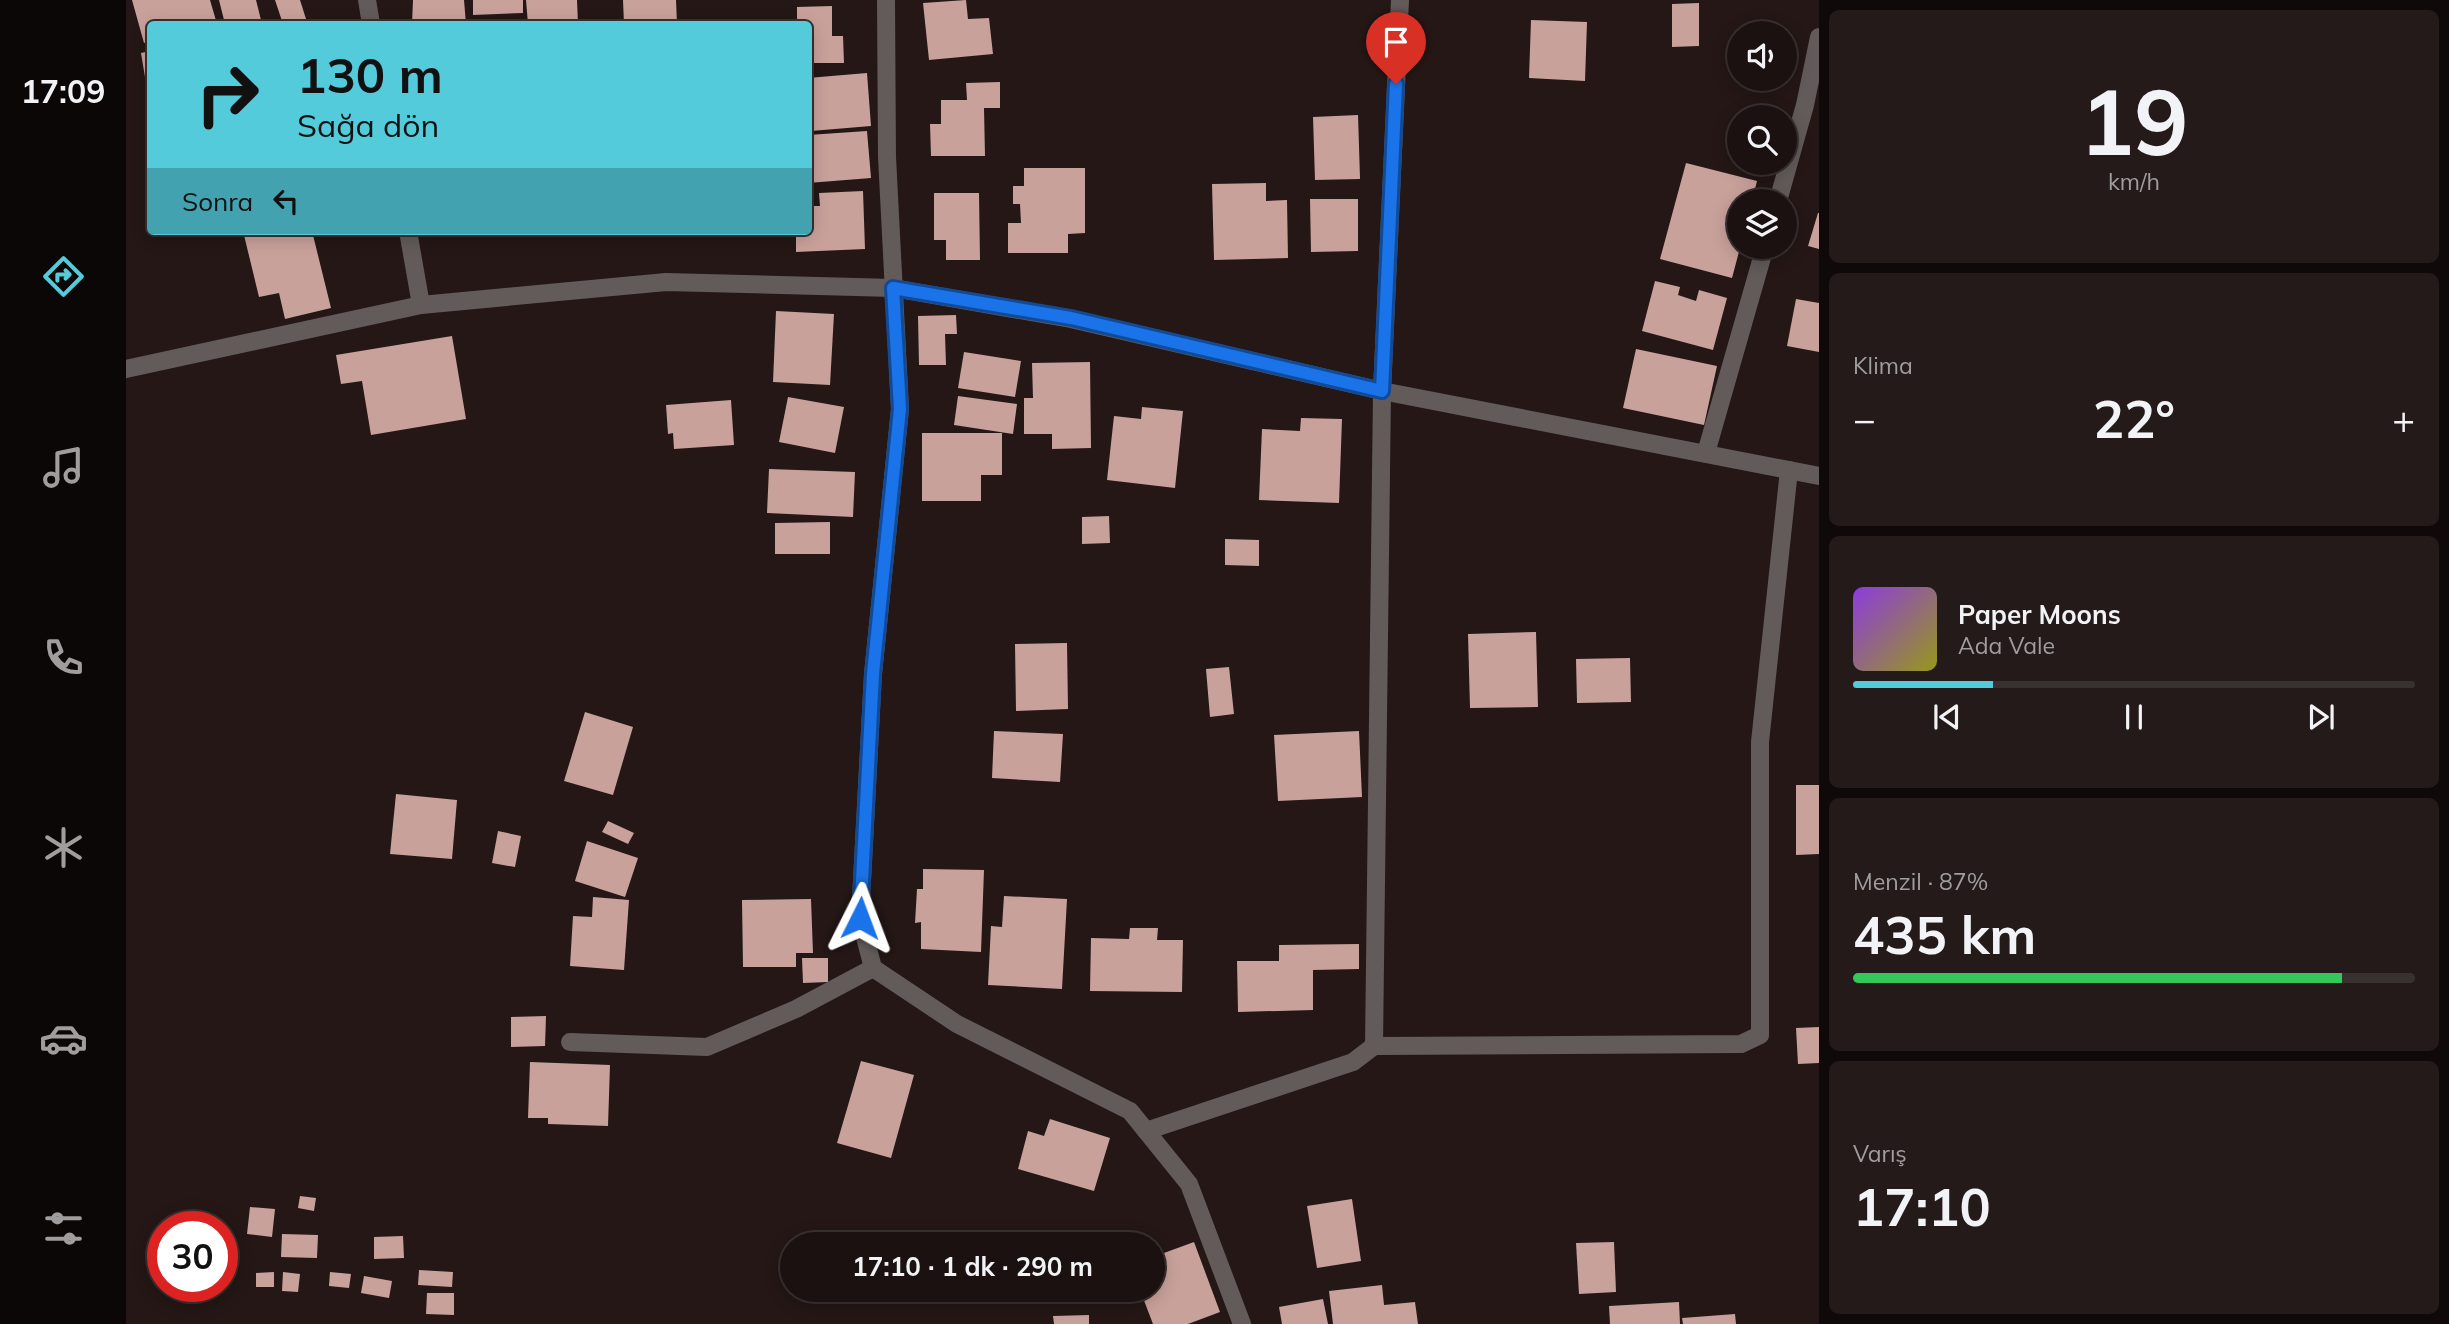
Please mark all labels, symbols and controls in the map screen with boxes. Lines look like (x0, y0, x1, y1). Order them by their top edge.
pin (1366, 12.0, 1426, 84)
map controls (1727, 21, 1797, 259)
button: sound (1727, 21, 1797, 91)
icon: arrive (1377, 23, 1415, 61)
text: 130 m (297, 44, 443, 105)
icon: right (182, 49, 273, 140)
text: 19 (2079, 64, 2189, 178)
text: 17:09 (21, 71, 105, 111)
text: Sağa dön (297, 105, 439, 145)
button: search (1727, 105, 1797, 175)
text: km/h (2108, 167, 2160, 196)
icon: left (267, 182, 305, 220)
text: Sonra (182, 185, 253, 218)
button: layers (1727, 189, 1797, 259)
icon: directions (39, 252, 88, 301)
text: Klima (1853, 351, 1913, 380)
text: 22° (2093, 386, 2175, 451)
text: − (1853, 395, 1876, 443)
text: + (2392, 395, 2415, 443)
icon: music (39, 443, 88, 492)
text: Paper Moons (1958, 598, 2121, 631)
text: Ada Vale (1958, 631, 2055, 660)
icon: phone (39, 633, 88, 682)
icon: previous (1928, 698, 1966, 736)
icon: pause (2115, 698, 2153, 736)
icon: next (2302, 698, 2340, 736)
icon: climate (39, 823, 88, 872)
text: Menzil · 87% (1853, 867, 1988, 896)
position arrow (823, 881, 897, 955)
text: 435 km (1853, 902, 2036, 967)
icon: car (39, 1014, 88, 1063)
text: Varış (1853, 1139, 1907, 1168)
text: 17:10 (1853, 1174, 1991, 1239)
icon: filters (39, 1204, 88, 1253)
speed limit sign: 30 (147, 1211, 238, 1302)
text: 17:10 · 1 dk · 290 m (852, 1250, 1093, 1283)

